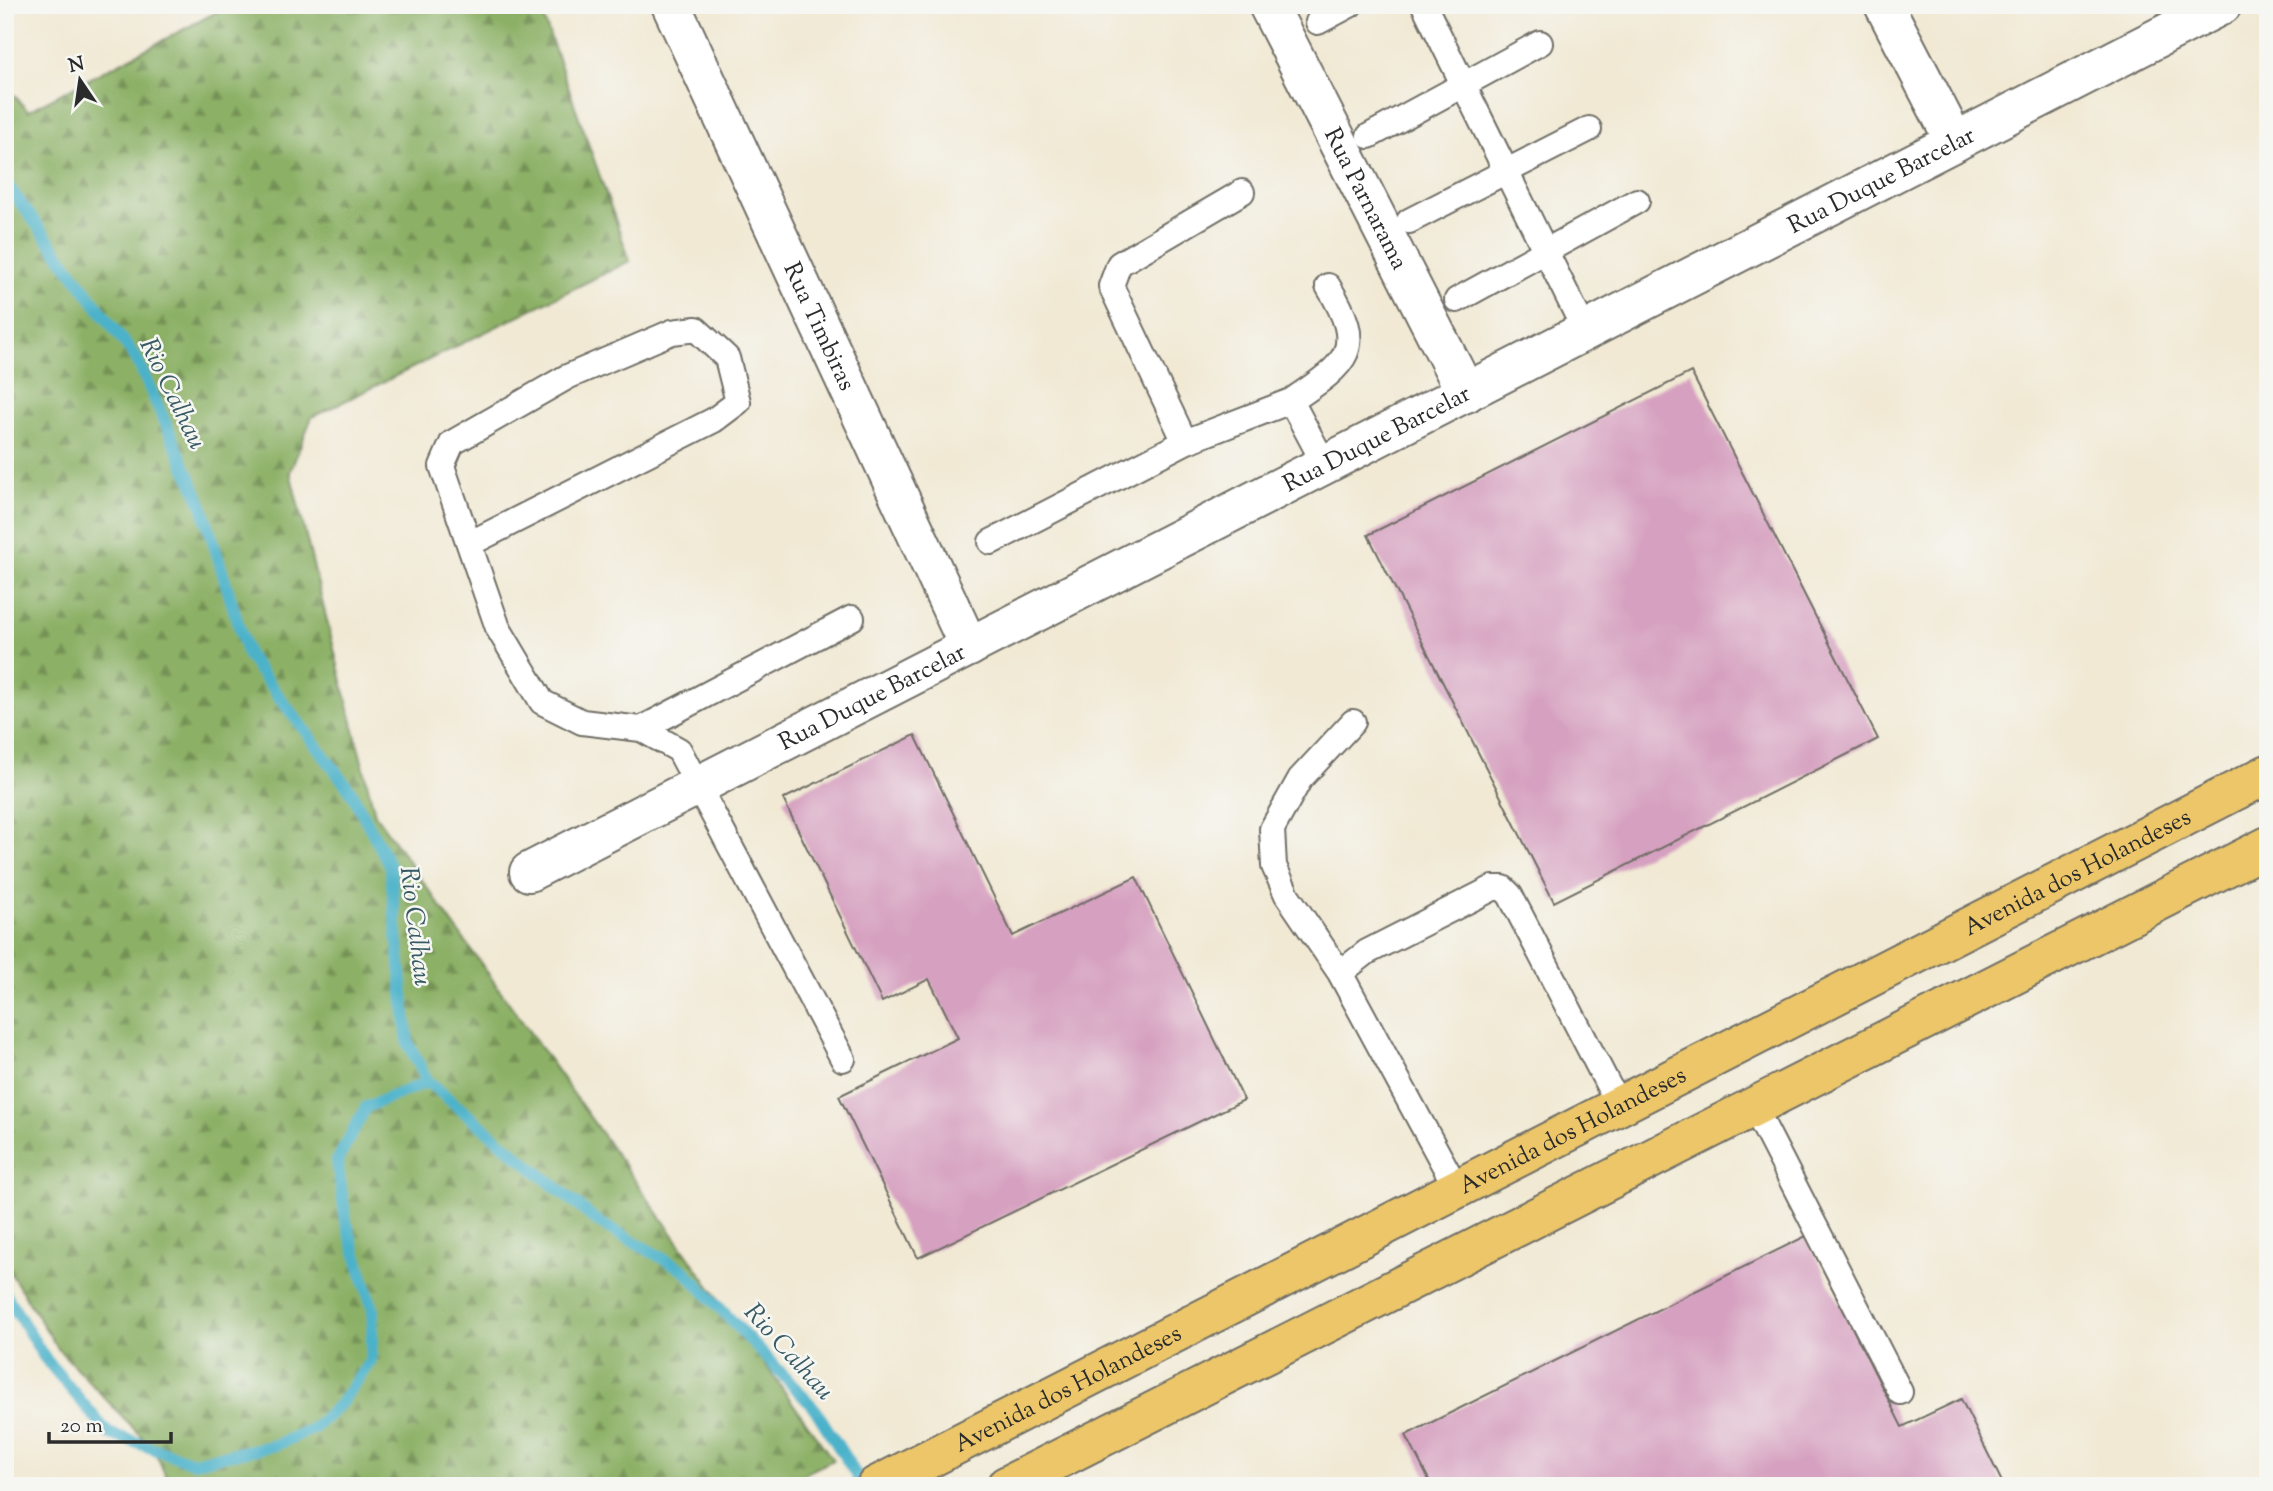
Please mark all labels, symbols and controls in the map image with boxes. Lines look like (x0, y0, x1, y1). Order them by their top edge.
north arrow (46, 46, 116, 116)
text: N (66, 51, 87, 81)
street label: Rua Duque Barcelar (1783, 119, 1981, 243)
street label: Rua Parnarama (1314, 122, 1415, 276)
street label: Rua Timbiras (774, 257, 863, 397)
water label: Rio Calhau (129, 332, 215, 456)
street label: Rua Duque Barcelar (1278, 378, 1477, 502)
street label: Rua Duque Barcelar (773, 636, 972, 760)
street label: Avenida dos Holandeses (1958, 801, 2198, 946)
water label: Rio Calhau (389, 865, 440, 988)
street label: Avenida dos Holandeses (1454, 1059, 1693, 1204)
water label: Rio Calhau (734, 1296, 842, 1410)
street label: Avenida dos Holandeses (949, 1318, 1188, 1462)
scale bar (49, 1400, 172, 1444)
text: 20 m (60, 1412, 103, 1442)

